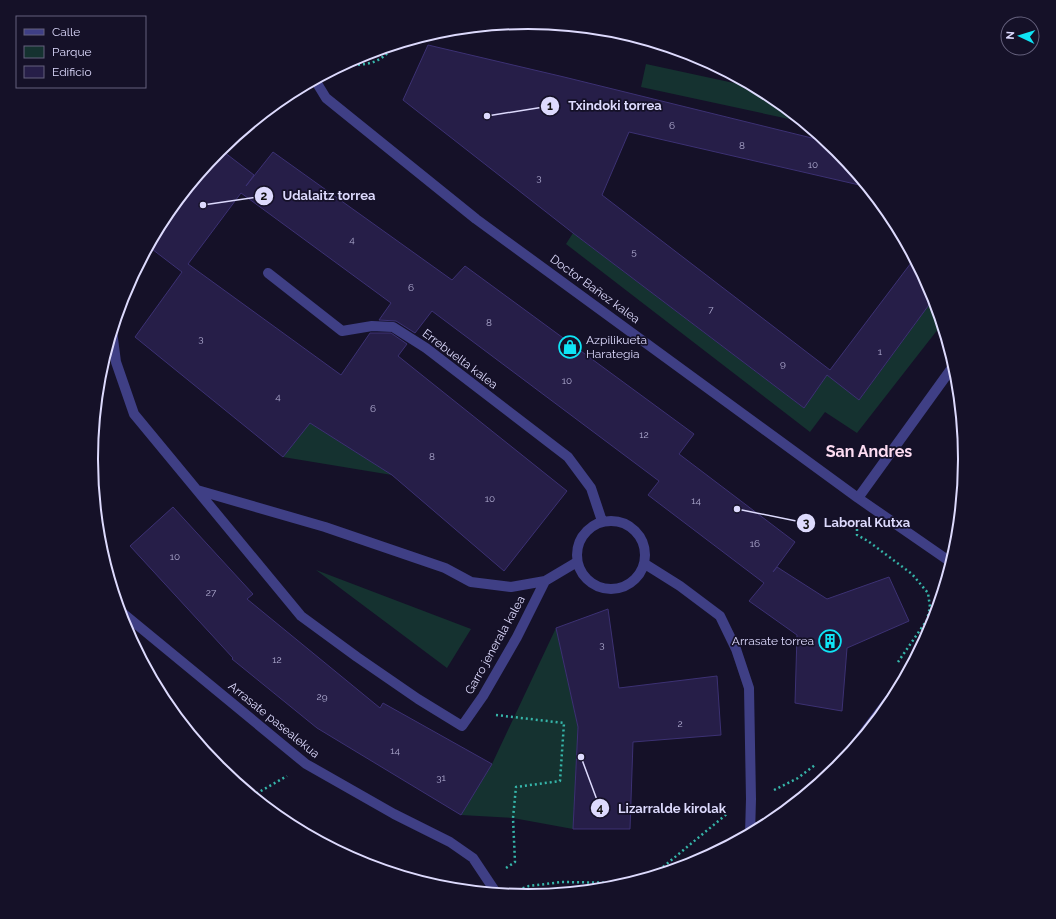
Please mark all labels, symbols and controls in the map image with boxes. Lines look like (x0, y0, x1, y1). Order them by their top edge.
legend (16, 16, 146, 88)
north arrow (1000, 16, 1040, 56)
text: Calle (52, 25, 80, 39)
text: N (1004, 31, 1017, 40)
text: Parque (52, 45, 92, 59)
text: Edificio (52, 65, 92, 79)
callout: Txindoki torrea (540, 93, 670, 118)
text: Txindoki torrea (568, 98, 662, 113)
text: 1 (547, 99, 553, 113)
house number: 6 (669, 120, 675, 131)
house number: 8 (739, 140, 745, 151)
house number: 10 (808, 159, 818, 170)
house number: 3 (536, 172, 542, 183)
callout: Udalaitz torrea (254, 183, 383, 208)
text: Udalaitz torrea (283, 188, 376, 203)
text: 2 (261, 189, 268, 203)
house number: 4 (349, 234, 355, 245)
house number: 5 (631, 246, 637, 257)
street label: Doctor Bañez kalea (547, 252, 643, 326)
house number: 6 (408, 282, 414, 293)
house number: 7 (708, 304, 714, 315)
house number: 8 (486, 317, 492, 328)
street label: Errebuelta kalea (420, 326, 500, 392)
house number: 3 (198, 333, 204, 344)
place label: Azpilikueta Harategia (586, 333, 647, 361)
shop icon: Azpilikueta Harategia (557, 334, 583, 360)
house number: 1 (878, 346, 883, 357)
house number: 9 (780, 358, 786, 369)
house number: 10 (562, 375, 572, 386)
house number: 4 (275, 391, 281, 402)
house number: 6 (370, 403, 376, 414)
house number: 12 (639, 429, 649, 440)
district label: San Andres (826, 442, 912, 461)
house number: 8 (429, 451, 435, 462)
house number: 10 (485, 493, 495, 504)
house number: 14 (691, 495, 701, 506)
callout: Laboral Kutxa (796, 510, 919, 535)
text: Laboral Kutxa (824, 515, 911, 530)
text: 3 (803, 516, 810, 530)
house number: 16 (750, 538, 760, 549)
house number: 10 (170, 551, 180, 562)
house number: 27 (206, 587, 217, 598)
street label: Garro jenerala kalea (462, 593, 528, 697)
building icon: Arrasate torrea (817, 628, 843, 654)
place label: Arrasate torrea (732, 634, 814, 648)
house number: 3 (599, 639, 605, 650)
house number: 12 (272, 654, 282, 665)
street label: Arrasate pasealekua (226, 679, 322, 761)
house number: 29 (316, 691, 328, 702)
house number: 2 (677, 718, 683, 729)
house number: 14 (390, 745, 400, 756)
house number: 31 (436, 772, 447, 783)
callout: Lizarralde kirolak (590, 796, 734, 821)
text: 4 (597, 801, 604, 815)
text: Lizarralde kirolak (618, 801, 727, 816)

